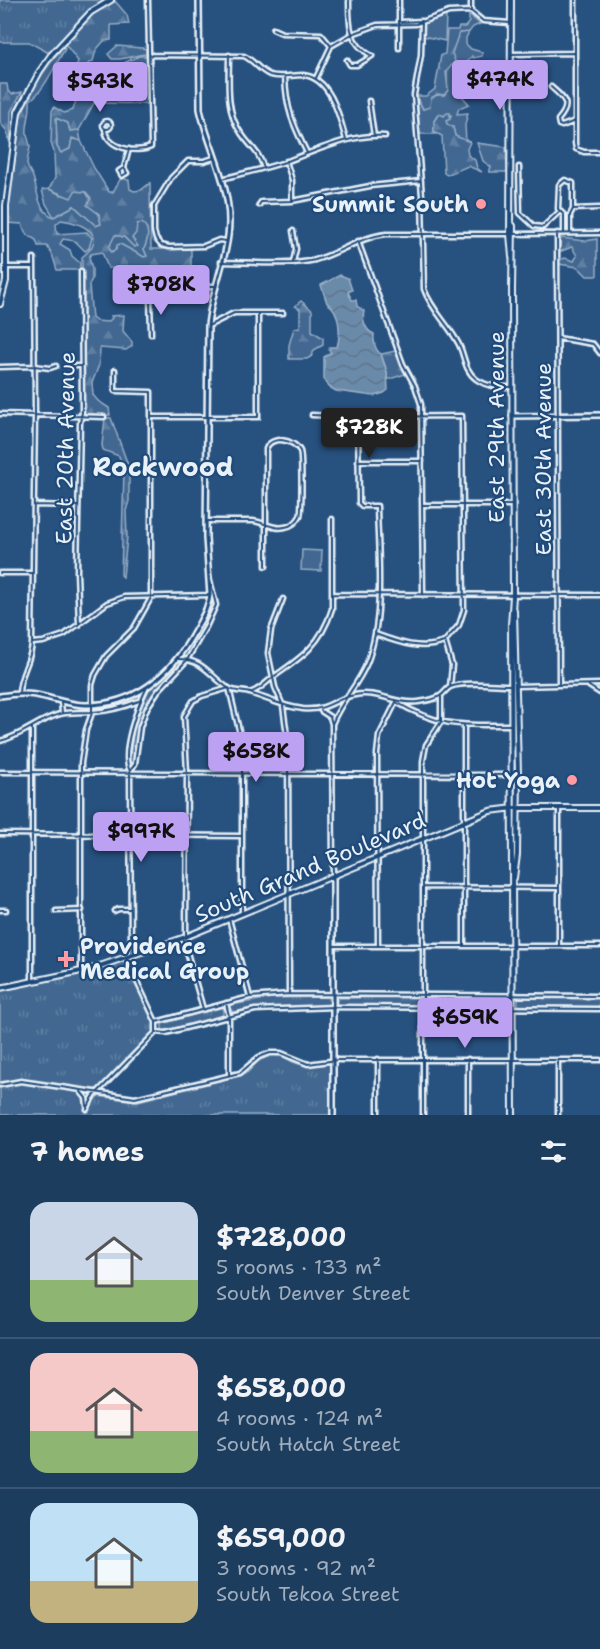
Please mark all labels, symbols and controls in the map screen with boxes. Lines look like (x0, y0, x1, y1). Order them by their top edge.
pin: $474K (458, 60, 542, 111)
pin: $543K (58, 62, 142, 113)
text: $474K (466, 66, 534, 92)
text: $543K (67, 68, 133, 94)
place label: Summit South (312, 190, 469, 219)
marker: Summit South (474, 197, 488, 211)
pin: $708K (119, 265, 203, 316)
text: $708K (127, 271, 195, 297)
street label: East 29th Avenue (482, 331, 511, 523)
street label: East 20th Avenue (49, 351, 82, 545)
street label: East 30th Avenue (529, 362, 558, 556)
pin: $728K (327, 408, 411, 459)
text: $728K (335, 414, 403, 440)
district label: Rockwood (92, 449, 234, 484)
pin: $658K (214, 732, 298, 783)
text: $658K (222, 738, 290, 764)
place label: Hot Yoga (456, 766, 560, 795)
marker: Hot Yoga (565, 773, 579, 787)
street label: South Grand Boulevard (190, 806, 430, 929)
pin: $997K (99, 812, 183, 863)
text: $997K (107, 818, 175, 844)
place label: Providence Medical Group (80, 932, 249, 986)
marker: Providence Medical Group (57, 950, 75, 968)
pin: $659K (423, 998, 507, 1049)
text: $659K (431, 1004, 499, 1030)
text: 7 homes (30, 1134, 144, 1169)
icon: filters (537, 1135, 570, 1168)
text: $728,000 (216, 1219, 347, 1254)
icon: home (78, 1226, 150, 1298)
text: 5 rooms · 133 m² (216, 1254, 381, 1280)
text: South Denver Street (216, 1280, 411, 1306)
text: $658,000 (216, 1370, 346, 1405)
icon: home (78, 1377, 150, 1449)
text: 4 rooms · 124 m² (216, 1405, 383, 1431)
text: South Hatch Street (216, 1431, 401, 1457)
text: $659,000 (216, 1520, 346, 1555)
icon: home (78, 1527, 150, 1599)
text: 3 rooms · 92 m² (216, 1555, 376, 1581)
text: South Tekoa Street (216, 1581, 400, 1607)

